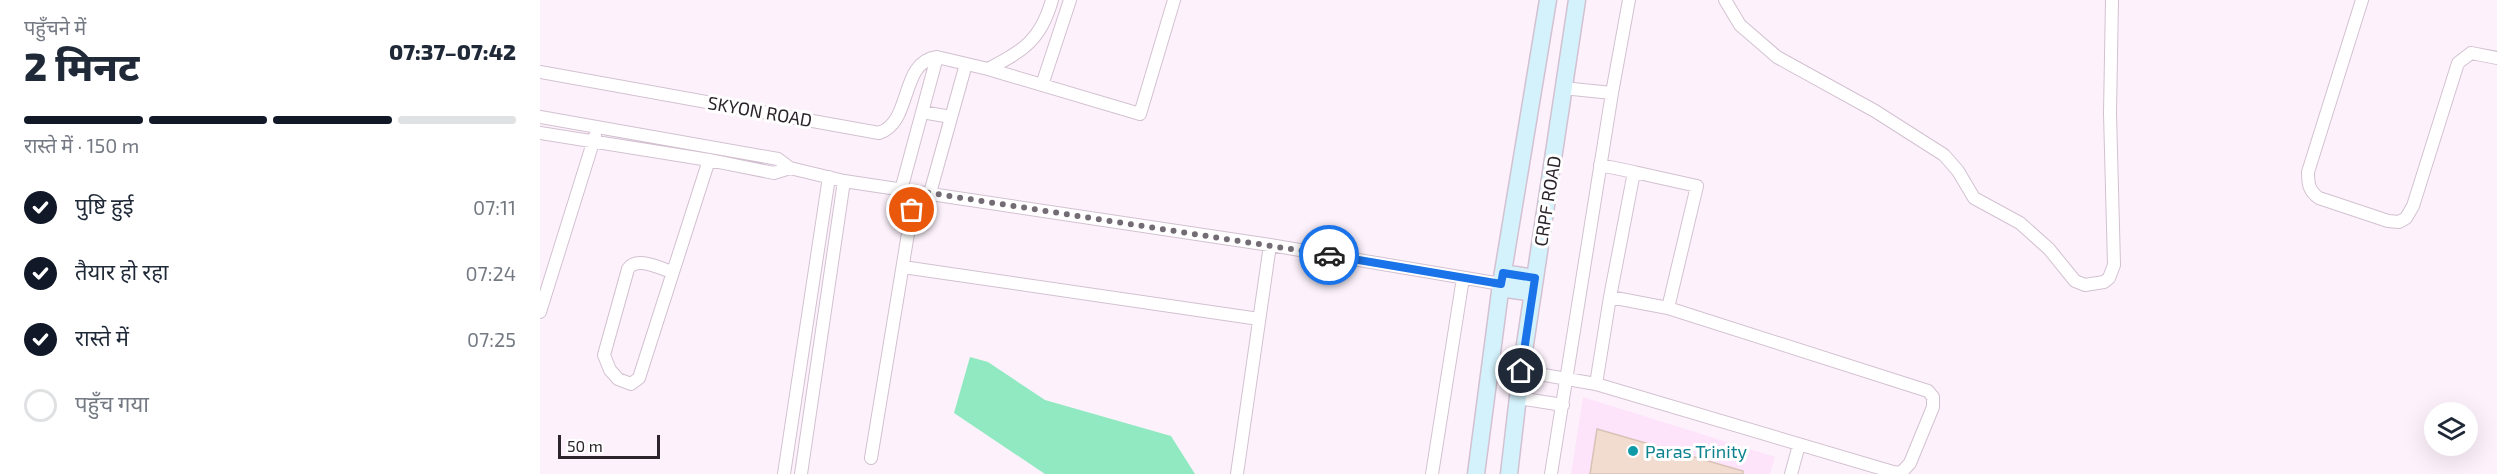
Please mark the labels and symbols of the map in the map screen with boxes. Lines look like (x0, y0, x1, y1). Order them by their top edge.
street label: SKYON ROAD (706, 91, 814, 131)
street label: CRPF ROAD (1529, 154, 1565, 248)
pin (886, 184, 937, 235)
courier (1299, 225, 1359, 285)
pin (1495, 345, 1546, 396)
scale bar (558, 432, 660, 460)
place label: Paras Trinity (1645, 440, 1748, 462)
marker: Paras Trinity (1626, 444, 1640, 458)

